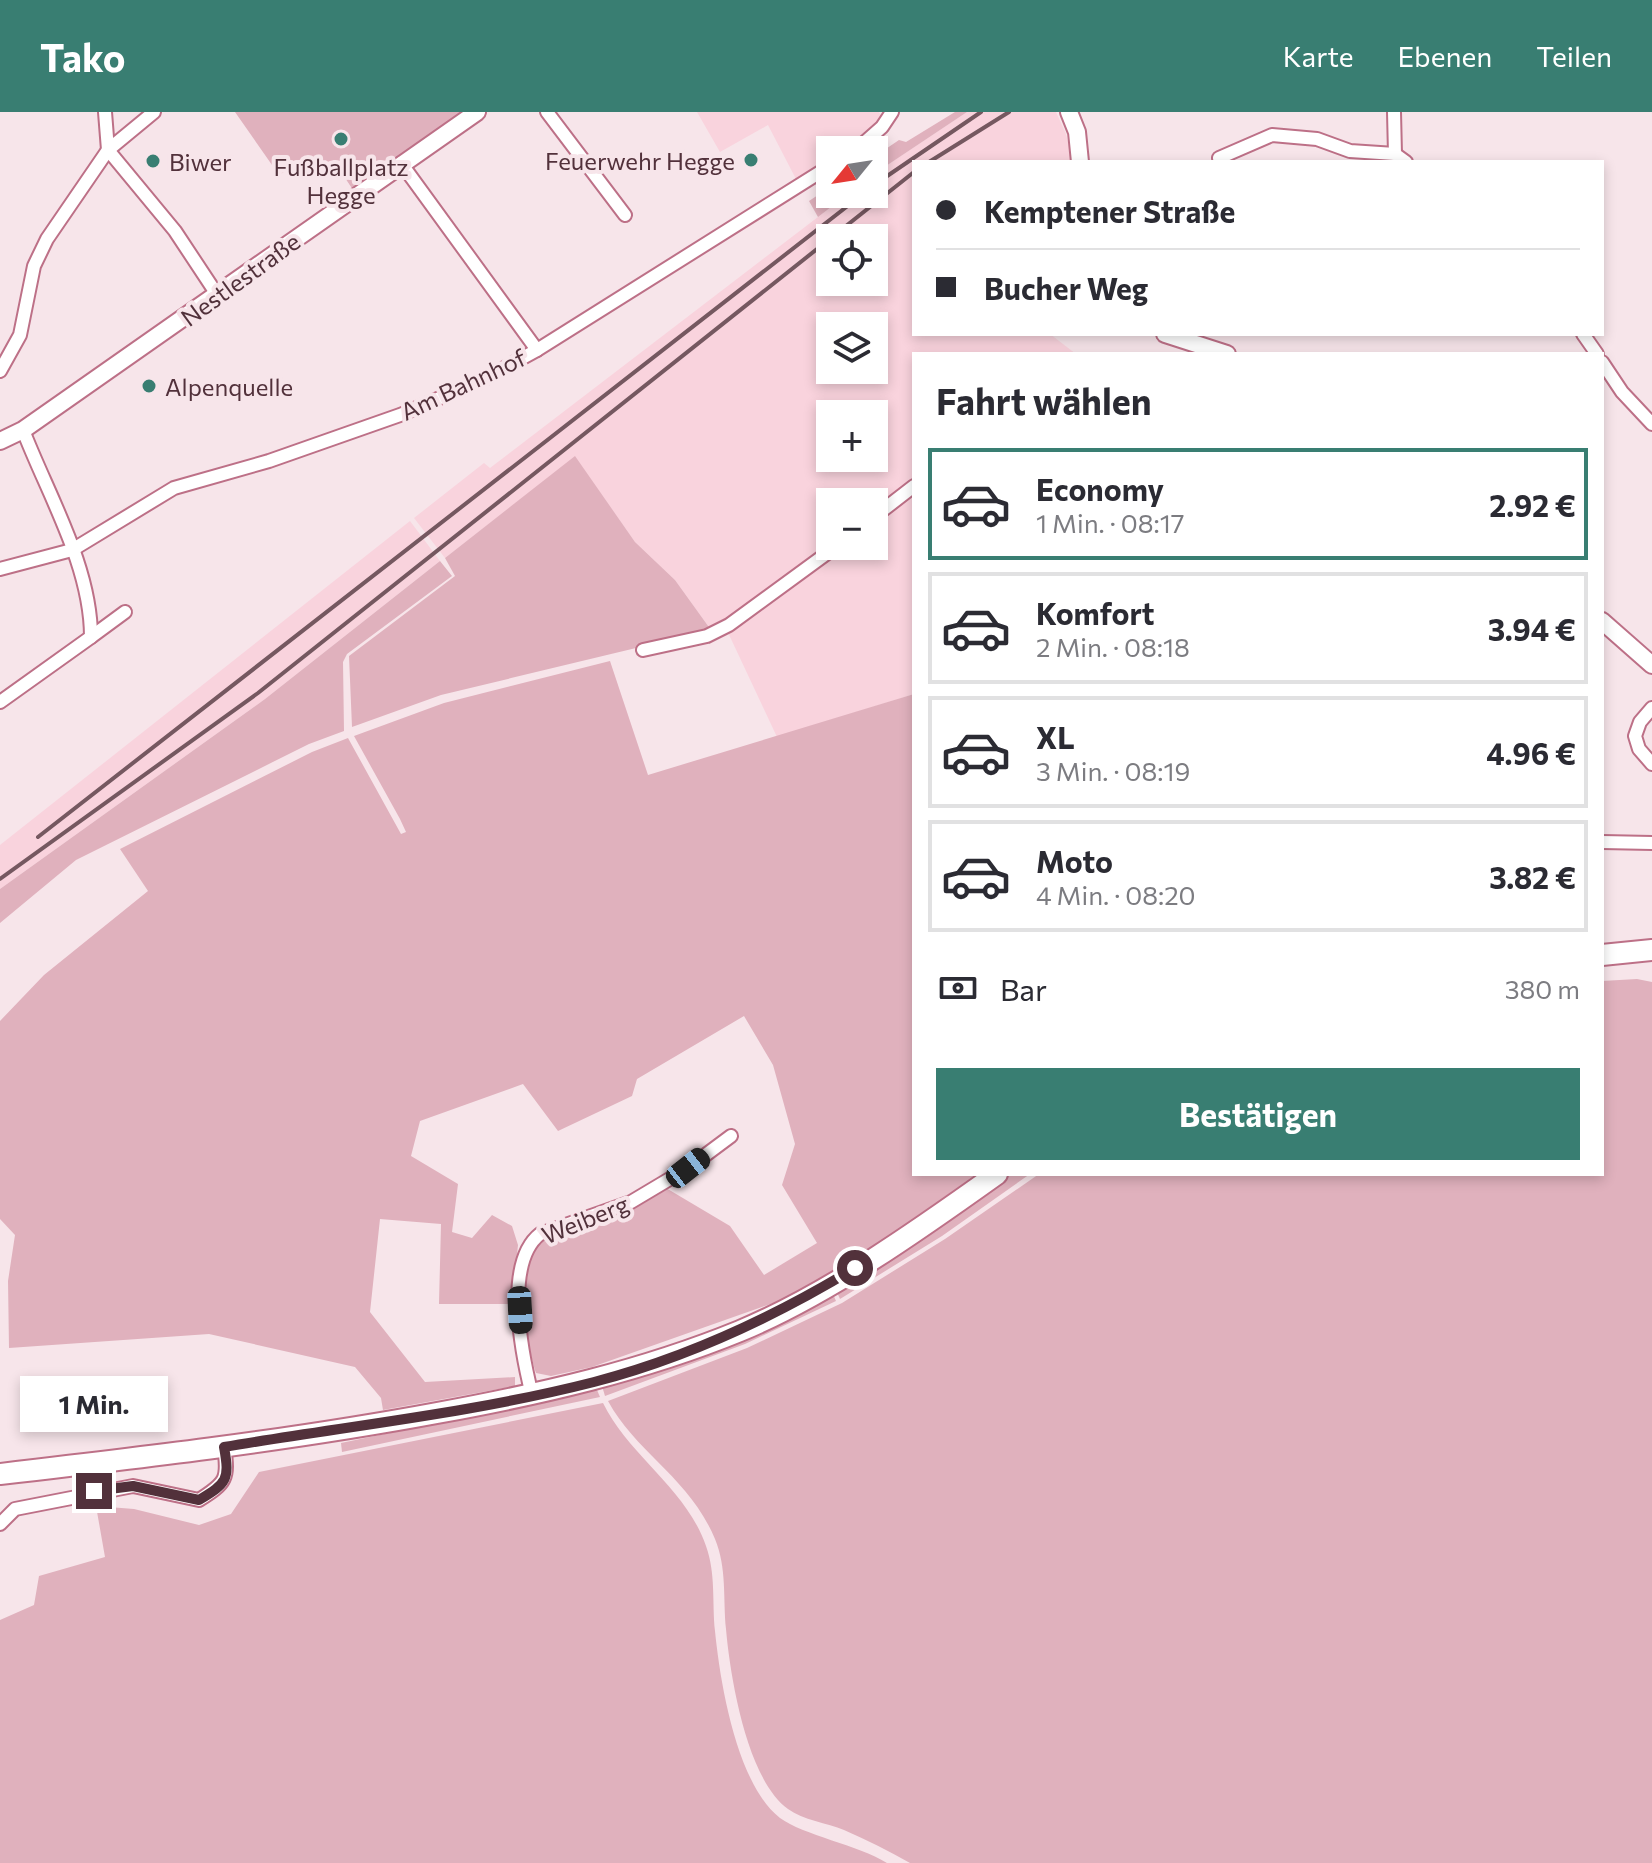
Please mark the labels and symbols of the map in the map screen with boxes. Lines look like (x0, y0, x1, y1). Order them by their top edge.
marker: Fußballplatz Hegge (332, 130, 350, 148)
north arrow (816, 136, 888, 208)
place label: Feuerwehr Hegge (545, 146, 735, 175)
place label: Biwer (169, 147, 232, 176)
marker: Feuerwehr Hegge (742, 151, 760, 169)
marker: Biwer (144, 152, 162, 170)
place label: Fußballplatz Hegge (274, 152, 409, 209)
street label: Nestlestraße (175, 226, 305, 332)
street label: Am Bahnhof (396, 342, 531, 426)
place label: Alpenquelle (165, 372, 293, 401)
marker: Alpenquelle (140, 377, 158, 395)
car (662, 1144, 714, 1192)
street label: Weiberg (537, 1188, 633, 1250)
route start (837, 1250, 873, 1286)
car (507, 1285, 533, 1335)
callout: 1 Min. (20, 1375, 168, 1431)
route end (76, 1473, 112, 1509)

